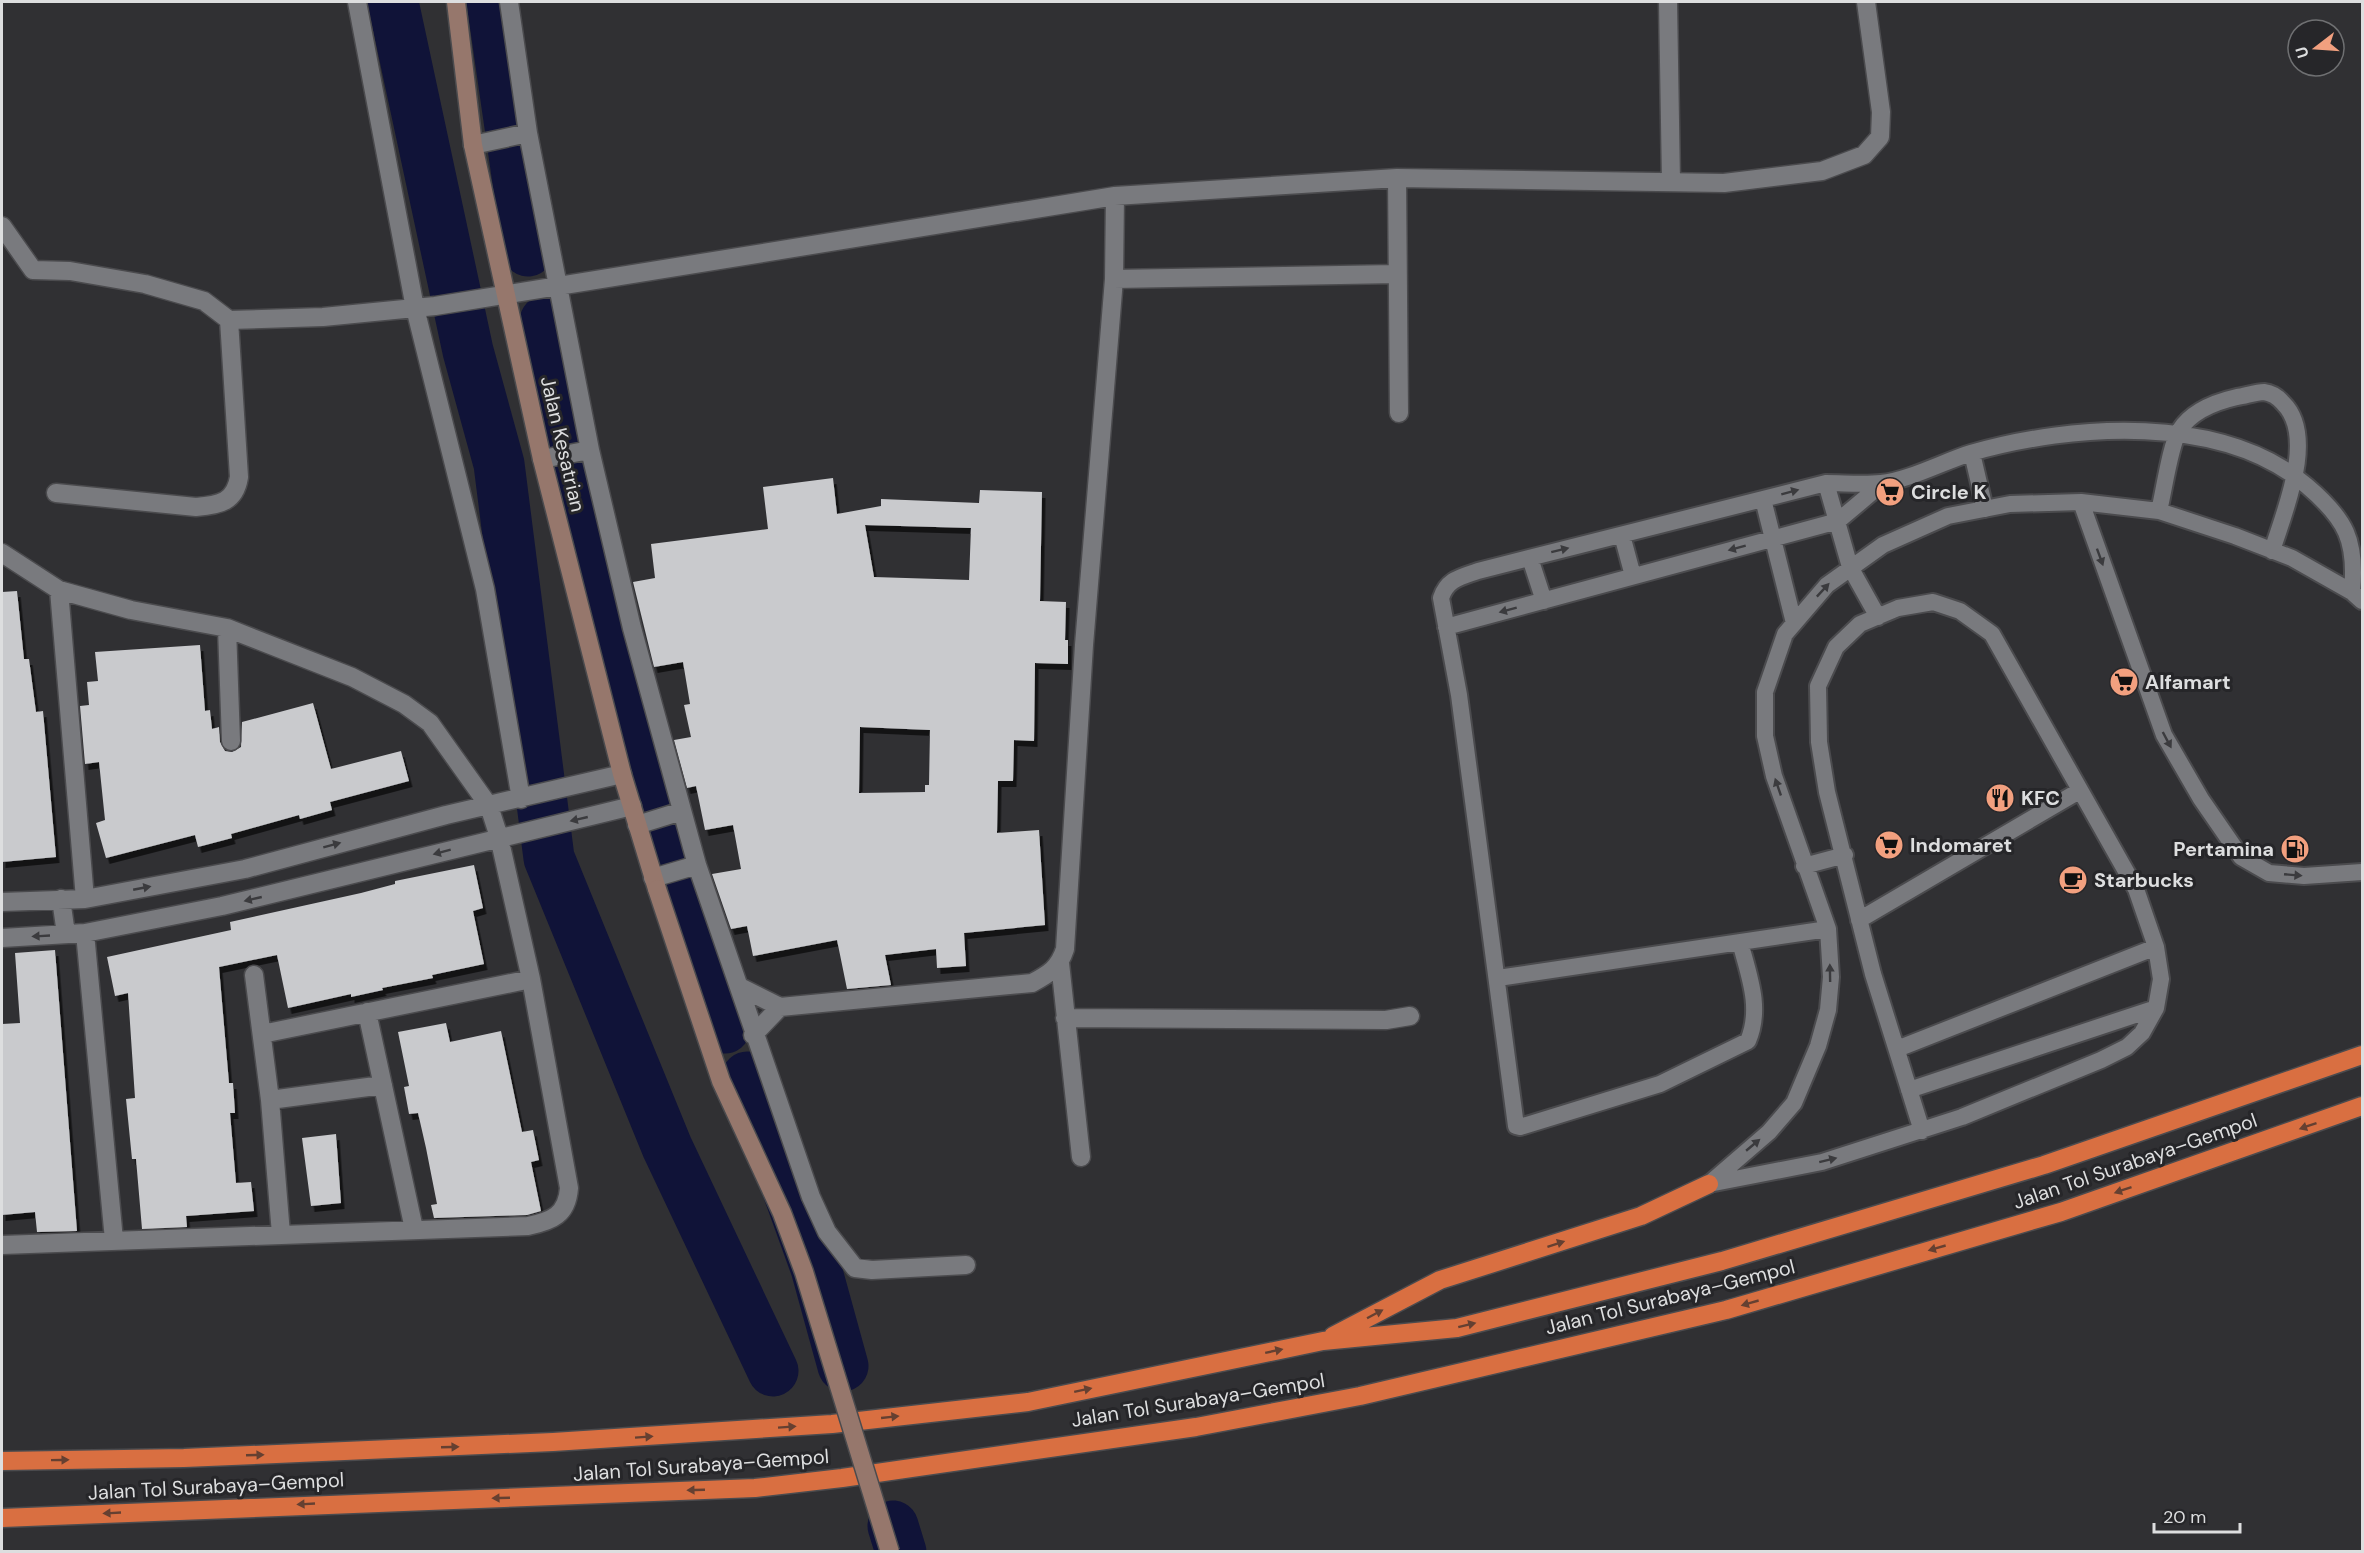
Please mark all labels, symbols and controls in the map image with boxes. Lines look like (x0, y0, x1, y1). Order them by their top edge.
north arrow (2286, 18, 2346, 78)
text: U (2290, 44, 2314, 61)
street label: Jalan Kesatrian (535, 374, 591, 514)
supermarket icon: Circle K (1874, 476, 1906, 508)
place label: Circle K (1911, 479, 1987, 505)
one-way arrow (1781, 487, 1799, 496)
one-way arrow (1727, 544, 1745, 553)
one-way arrow (1551, 545, 1570, 555)
one-way arrow (2096, 548, 2106, 566)
one-way arrow (1816, 583, 1830, 598)
one-way arrow (1499, 606, 1517, 615)
supermarket icon: Alfamart (2108, 666, 2140, 698)
place label: Alfamart (2145, 669, 2231, 695)
one-way arrow (2162, 732, 2172, 749)
one-way arrow (1772, 778, 1782, 796)
restaurant icon: KFC (1984, 782, 2016, 814)
place label: KFC (2021, 785, 2060, 811)
one-way arrow (569, 814, 588, 824)
supermarket icon: Indomaret (1873, 829, 1905, 861)
place label: Indomaret (1910, 832, 2012, 858)
fuel station icon: Pertamina (2279, 833, 2311, 865)
place label: Pertamina (2173, 836, 2274, 862)
one-way arrow (323, 840, 341, 849)
one-way arrow (433, 847, 451, 857)
cafe icon: Starbucks (2057, 864, 2089, 896)
place label: Starbucks (2094, 867, 2194, 893)
one-way arrow (2283, 870, 2302, 880)
one-way arrow (133, 883, 152, 892)
one-way arrow (244, 894, 262, 904)
one-way arrow (31, 931, 50, 940)
one-way arrow (1825, 964, 1835, 983)
street label: Jalan Tol Surabaya–Gempol (2010, 1107, 2260, 1215)
one-way arrow (2299, 1122, 2317, 1132)
one-way arrow (1745, 1139, 1760, 1152)
one-way arrow (1819, 1155, 1837, 1165)
one-way arrow (2114, 1185, 2132, 1195)
one-way arrow (1547, 1239, 1565, 1248)
one-way arrow (1928, 1244, 1946, 1253)
street label: Jalan Tol Surabaya–Gempol (1542, 1253, 1798, 1341)
one-way arrow (1741, 1299, 1759, 1308)
one-way arrow (1367, 1309, 1384, 1319)
one-way arrow (1459, 1320, 1477, 1329)
one-way arrow (1265, 1346, 1284, 1355)
street label: Jalan Tol Surabaya–Gempol (1069, 1367, 1327, 1433)
one-way arrow (1074, 1385, 1093, 1394)
one-way arrow (881, 1412, 900, 1422)
one-way arrow (777, 1422, 796, 1432)
one-way arrow (635, 1432, 654, 1442)
one-way arrow (440, 1442, 459, 1451)
street label: Jalan Tol Surabaya–Gempol (572, 1443, 830, 1487)
one-way arrow (245, 1451, 264, 1460)
one-way arrow (50, 1455, 69, 1465)
street label: Jalan Tol Surabaya–Gempol (87, 1466, 345, 1506)
one-way arrow (687, 1486, 706, 1495)
one-way arrow (492, 1493, 511, 1503)
scale bar (2154, 1496, 2240, 1534)
one-way arrow (297, 1500, 316, 1509)
text: 20 m (2163, 1505, 2206, 1529)
one-way arrow (102, 1508, 121, 1517)

